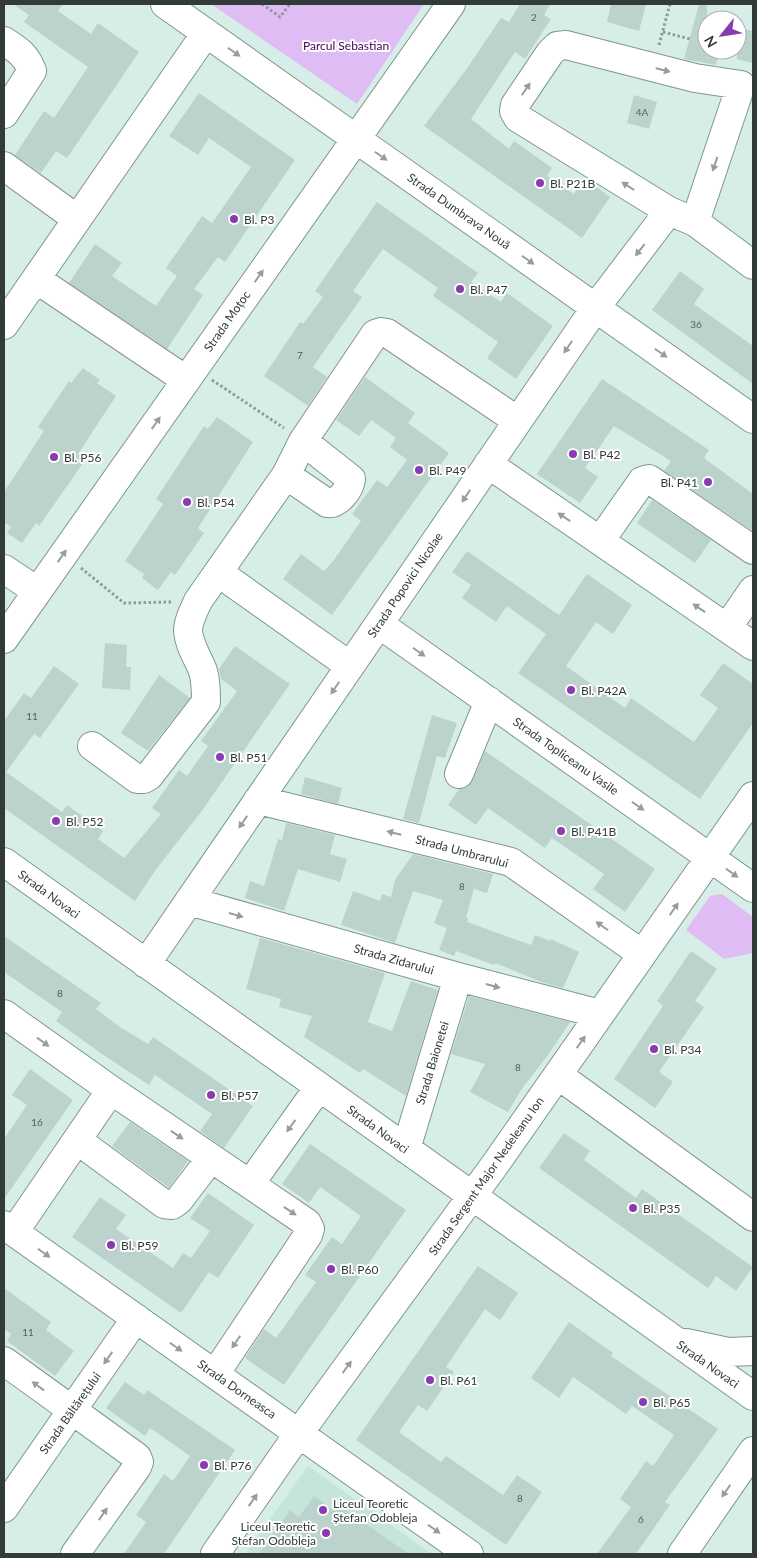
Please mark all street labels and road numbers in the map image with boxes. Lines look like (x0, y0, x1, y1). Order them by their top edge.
street label: Strada Dumbrava Nouă (405, 170, 513, 252)
street label: Strada Moțoc (200, 287, 254, 354)
street label: Strada Popovici Nicolae (364, 529, 446, 641)
street label: Strada Topliceanu Vasile (510, 714, 622, 798)
street label: Strada Umbrarului (414, 831, 510, 871)
street label: Strada Novaci (15, 867, 83, 922)
street label: Strada Zidarului (352, 940, 436, 978)
street label: Strada Baionetei (412, 1019, 452, 1106)
street label: Strada Sergent Major Nedeleanu Ion (425, 1094, 547, 1258)
street label: Strada Novaci (344, 1102, 412, 1157)
street label: Strada Novaci (674, 1337, 742, 1391)
street label: Strada Dorneasca (195, 1356, 279, 1422)
street label: Strada Băltărețului (36, 1369, 104, 1457)

